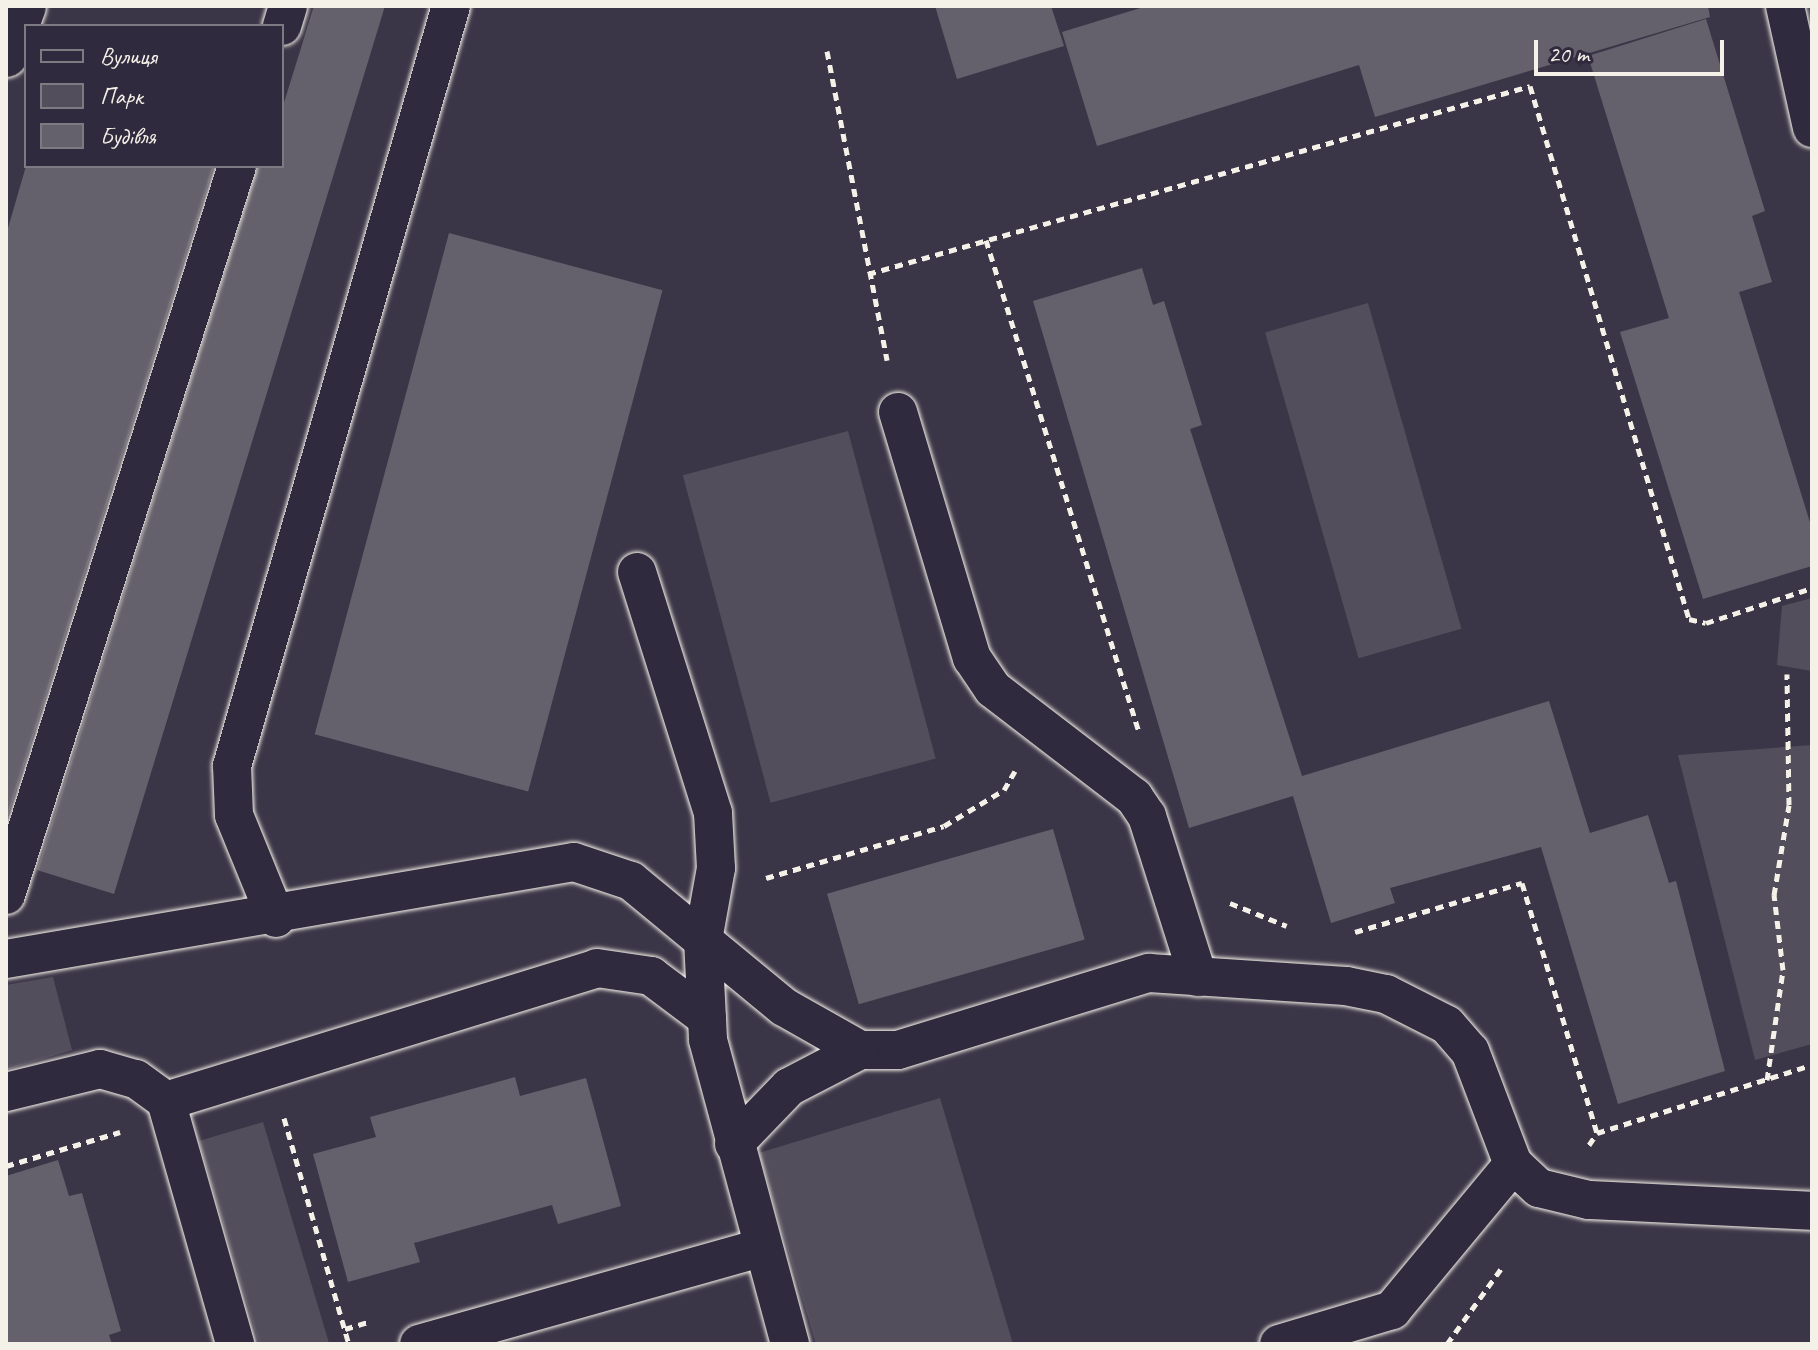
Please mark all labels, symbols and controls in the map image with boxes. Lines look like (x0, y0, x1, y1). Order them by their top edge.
legend (24, 24, 284, 168)
scale bar (1538, 24, 1728, 74)
text: 20 m (1548, 39, 1589, 69)
text: Вулиця (100, 41, 157, 71)
text: Парк (100, 81, 143, 111)
text: Будівля (100, 121, 156, 151)

